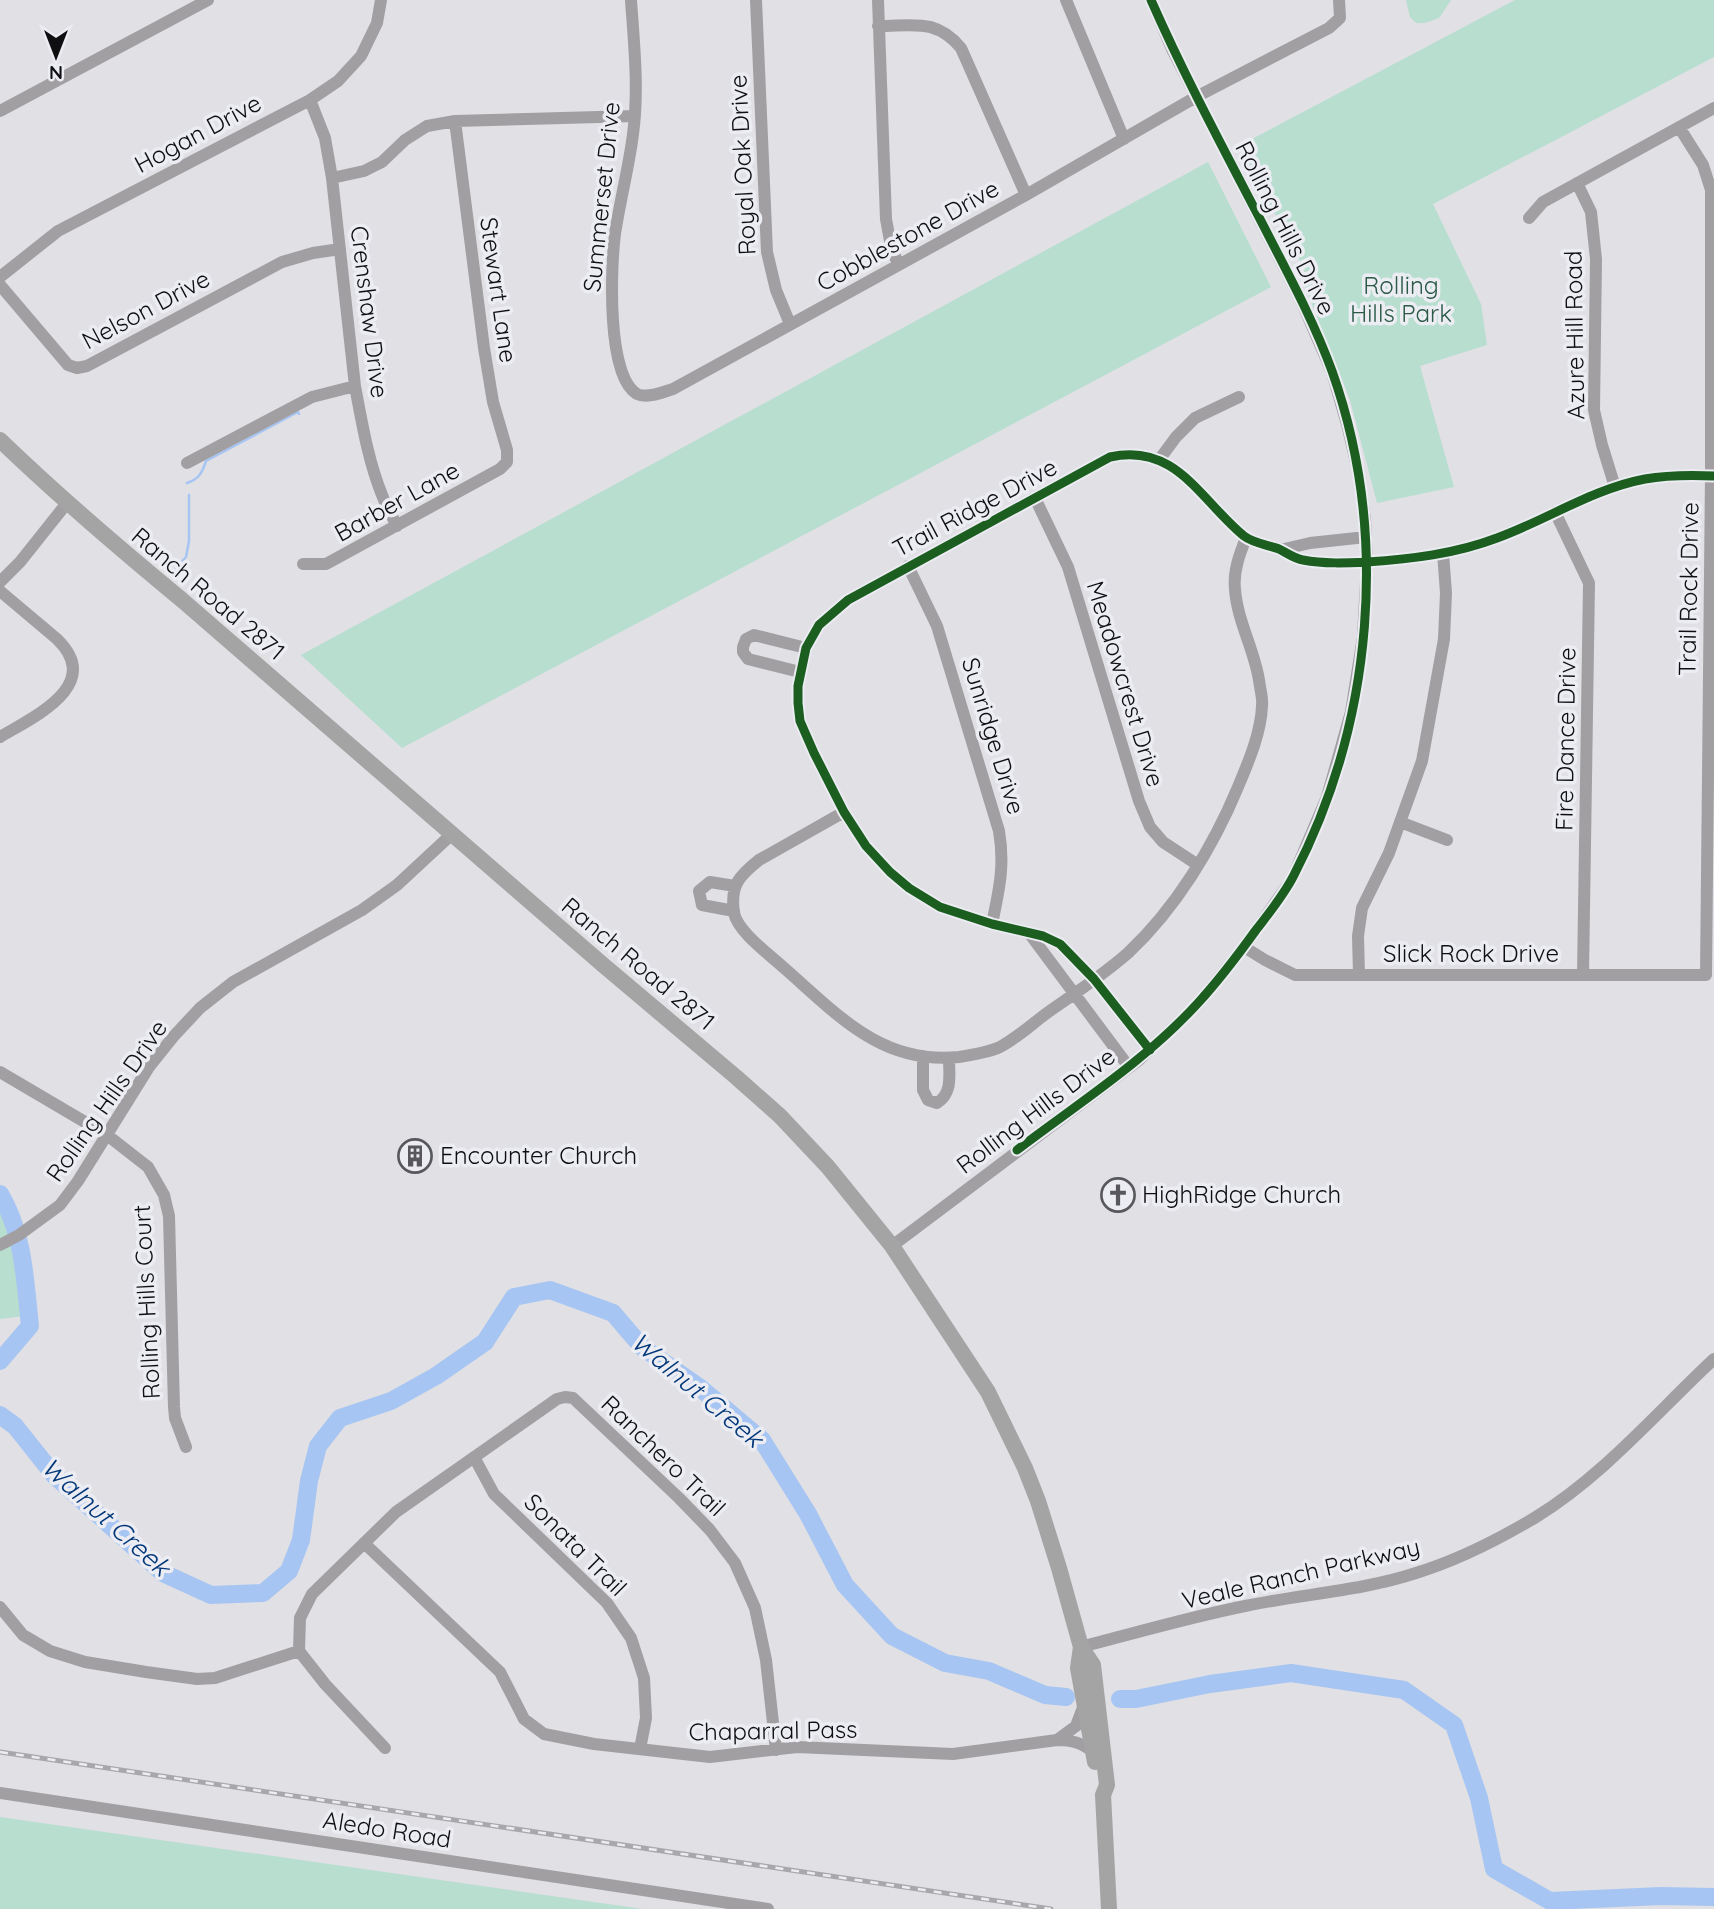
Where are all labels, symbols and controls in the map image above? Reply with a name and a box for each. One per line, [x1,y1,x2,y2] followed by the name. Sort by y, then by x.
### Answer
[21,21,91,91] north arrow
[49,61,63,85] text: N
[722,74,762,256] street label: Royal Oak Drive
[129,87,266,179] street label: Hogan Drive
[576,100,626,293] street label: Summerset Drive
[1229,136,1343,319] street label: Rolling Hills Drive
[811,173,1004,298] street label: Cobblestone Drive
[474,215,524,364] street label: Stewart Lane
[345,224,395,400] street label: Crenshaw Drive
[1558,250,1590,420] street label: Azure Hill Road
[76,263,215,355] street label: Nelson Drive
[1350,270,1452,328] park label: Rolling Hills Park
[887,451,1062,563] street label: Trail Ridge Drive
[329,455,464,548] street label: Barber Lane
[1671,502,1705,676] street label: Trail Rock Drive
[126,520,292,666] street label: Ranch Road 2871
[1080,577,1172,790] street label: Meadowcrest Drive
[1548,647,1582,831] street label: Fire Dance Drive
[956,654,1032,818] street label: Sunridge Drive
[556,890,722,1036] street label: Ranch Road 2871
[1383,938,1559,968] street label: Slick Rock Drive
[39,1014,173,1187] street label: Rolling Hills Drive
[950,1041,1121,1180] street label: Rolling Hills Drive
[396,1137,434,1175] building icon: Encounter Church
[440,1140,637,1170] place label: Encounter Church
[1099,1176,1137,1214] church icon: HighRidge Church
[1142,1179,1341,1209] place label: HighRidge Church
[126,1204,166,1400] street label: Rolling Hills Court
[625,1325,772,1456] water label: Walnut Creek
[595,1389,732,1522] street label: Ranchero Trail
[35,1450,179,1585] water label: Walnut Creek
[518,1487,633,1602] street label: Sonata Trail
[1179,1531,1423,1615] street label: Veale Ranch Parkway
[688,1714,858,1746] street label: Chaparral Pass
[321,1804,453,1854] street label: Aledo Road

